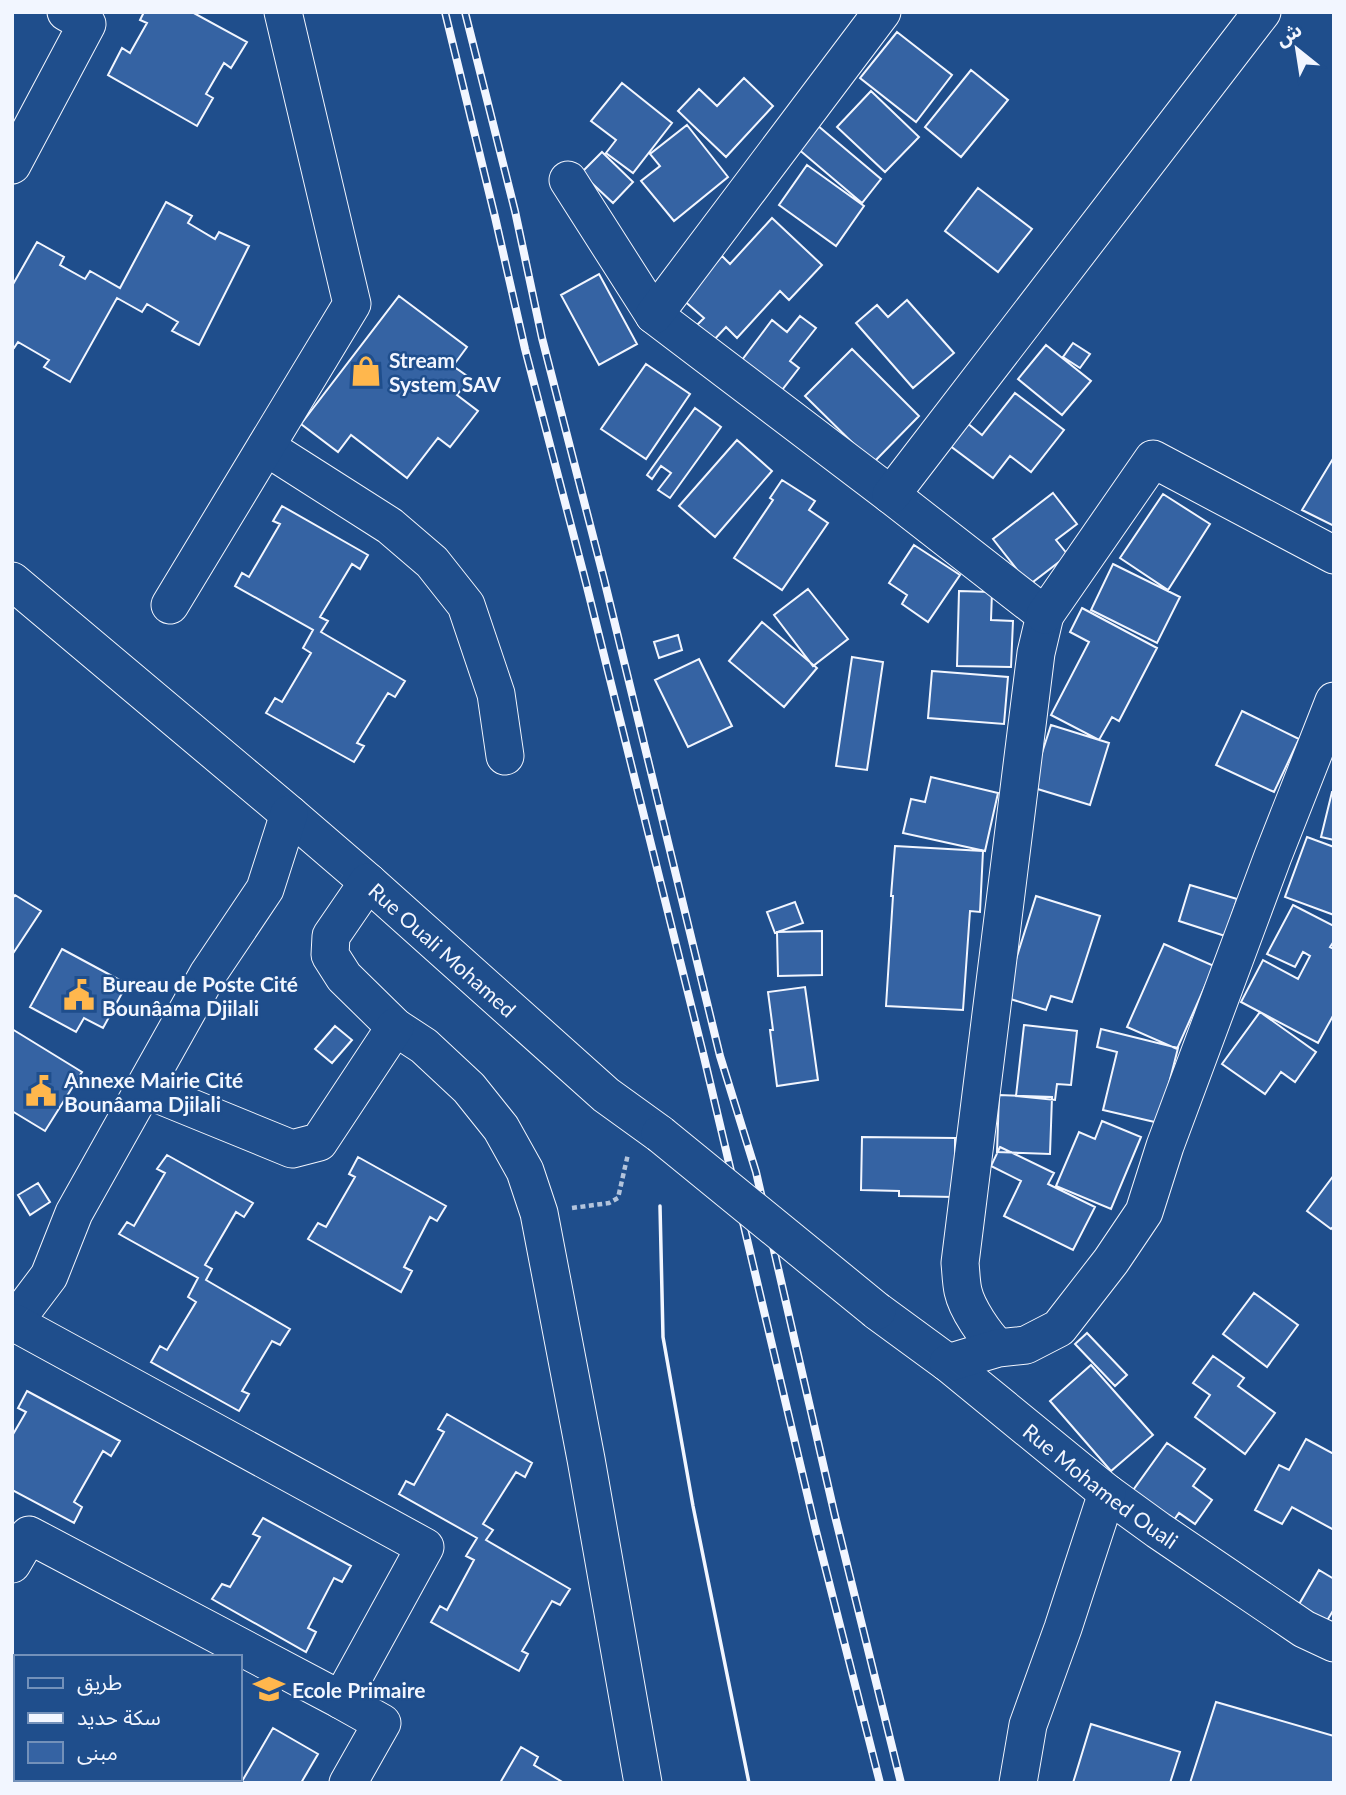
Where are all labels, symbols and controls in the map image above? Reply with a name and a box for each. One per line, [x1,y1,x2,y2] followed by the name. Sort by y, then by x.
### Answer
[1262,14,1332,84] north arrow
[1271,17,1305,50] text: ش
[389,347,501,396] place label: Stream System SAV
[349,354,383,388] shop icon: Stream System SAV
[365,877,522,1021] street label: Rue Ouali Mohamed
[102,971,298,1020] place label: Bureau de Poste Cité Bounâama Djilali
[62,978,96,1012] public building icon: Bureau de Poste Cité Bounâama Djilali
[63,1067,243,1116] place label: Annexe Mairie Cité Bounâama Djilali
[24,1074,58,1108] public building icon: Annexe Mairie Cité Bounâama Djilali
[1019,1418,1183,1553] street label: Rue Mohamed Ouali
[14,1655,242,1781] legend
[77,1669,122,1696] text: طريق
[252,1672,286,1706] school or university icon: Ecole Primaire
[292,1677,426,1702] place label: Ecole Primaire
[77,1704,161,1729] text: سكة حديد
[77,1739,118,1765] text: مبنى

